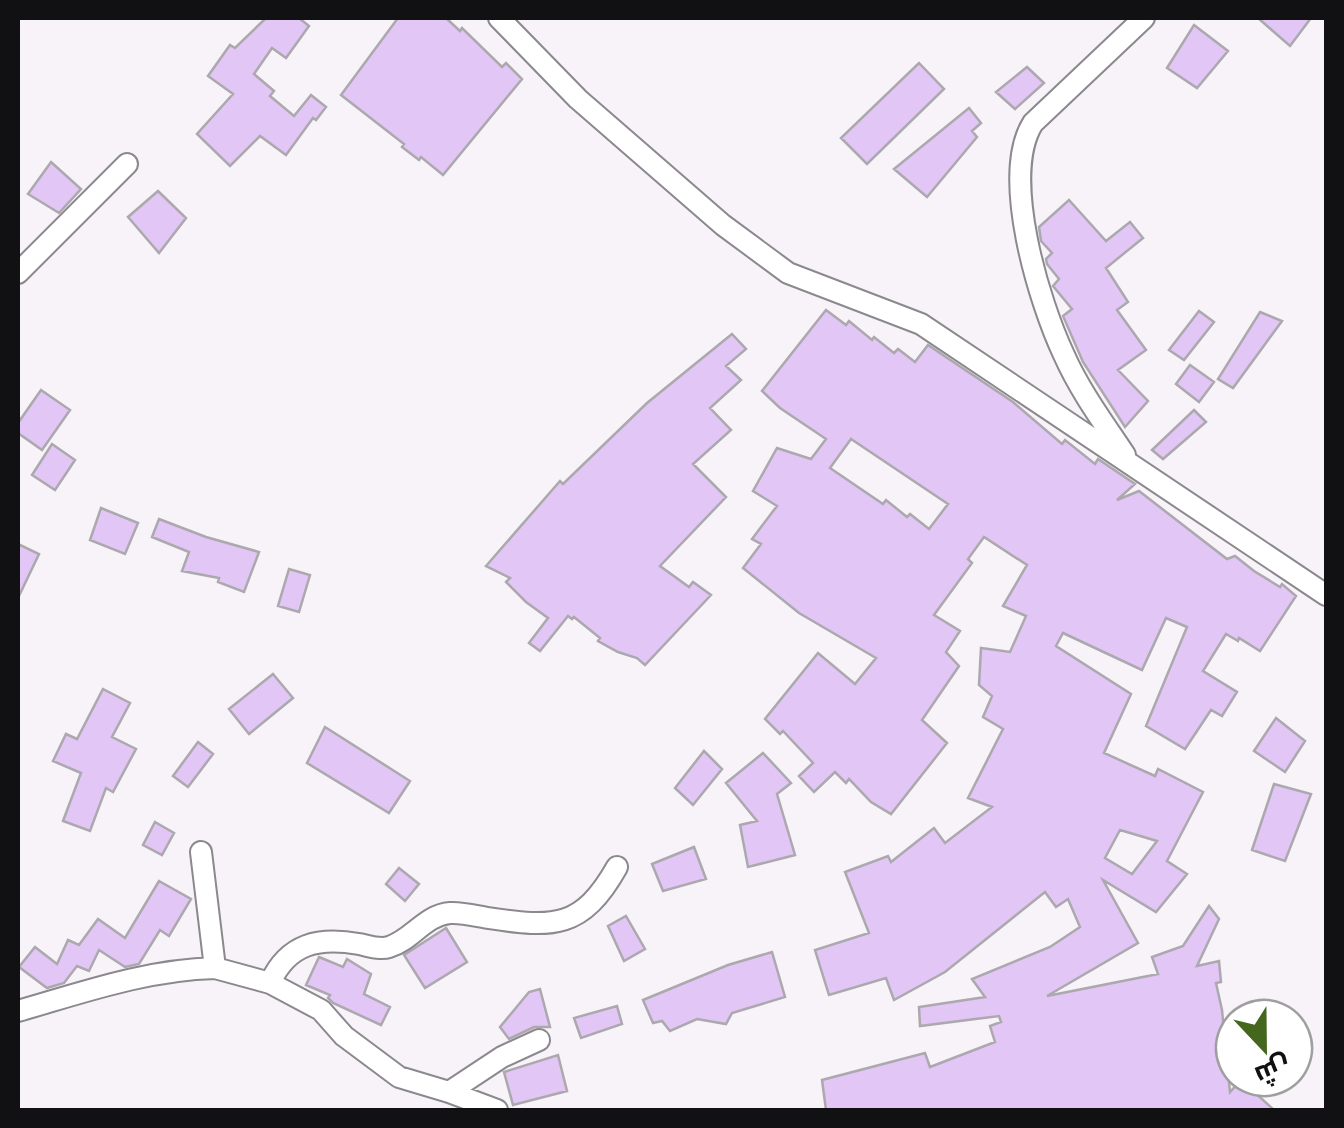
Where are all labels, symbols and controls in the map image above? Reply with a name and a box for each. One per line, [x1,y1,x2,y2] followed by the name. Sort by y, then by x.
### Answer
[1214,998,1314,1098] north arrow
[1250,1047,1297,1096] text: ش

